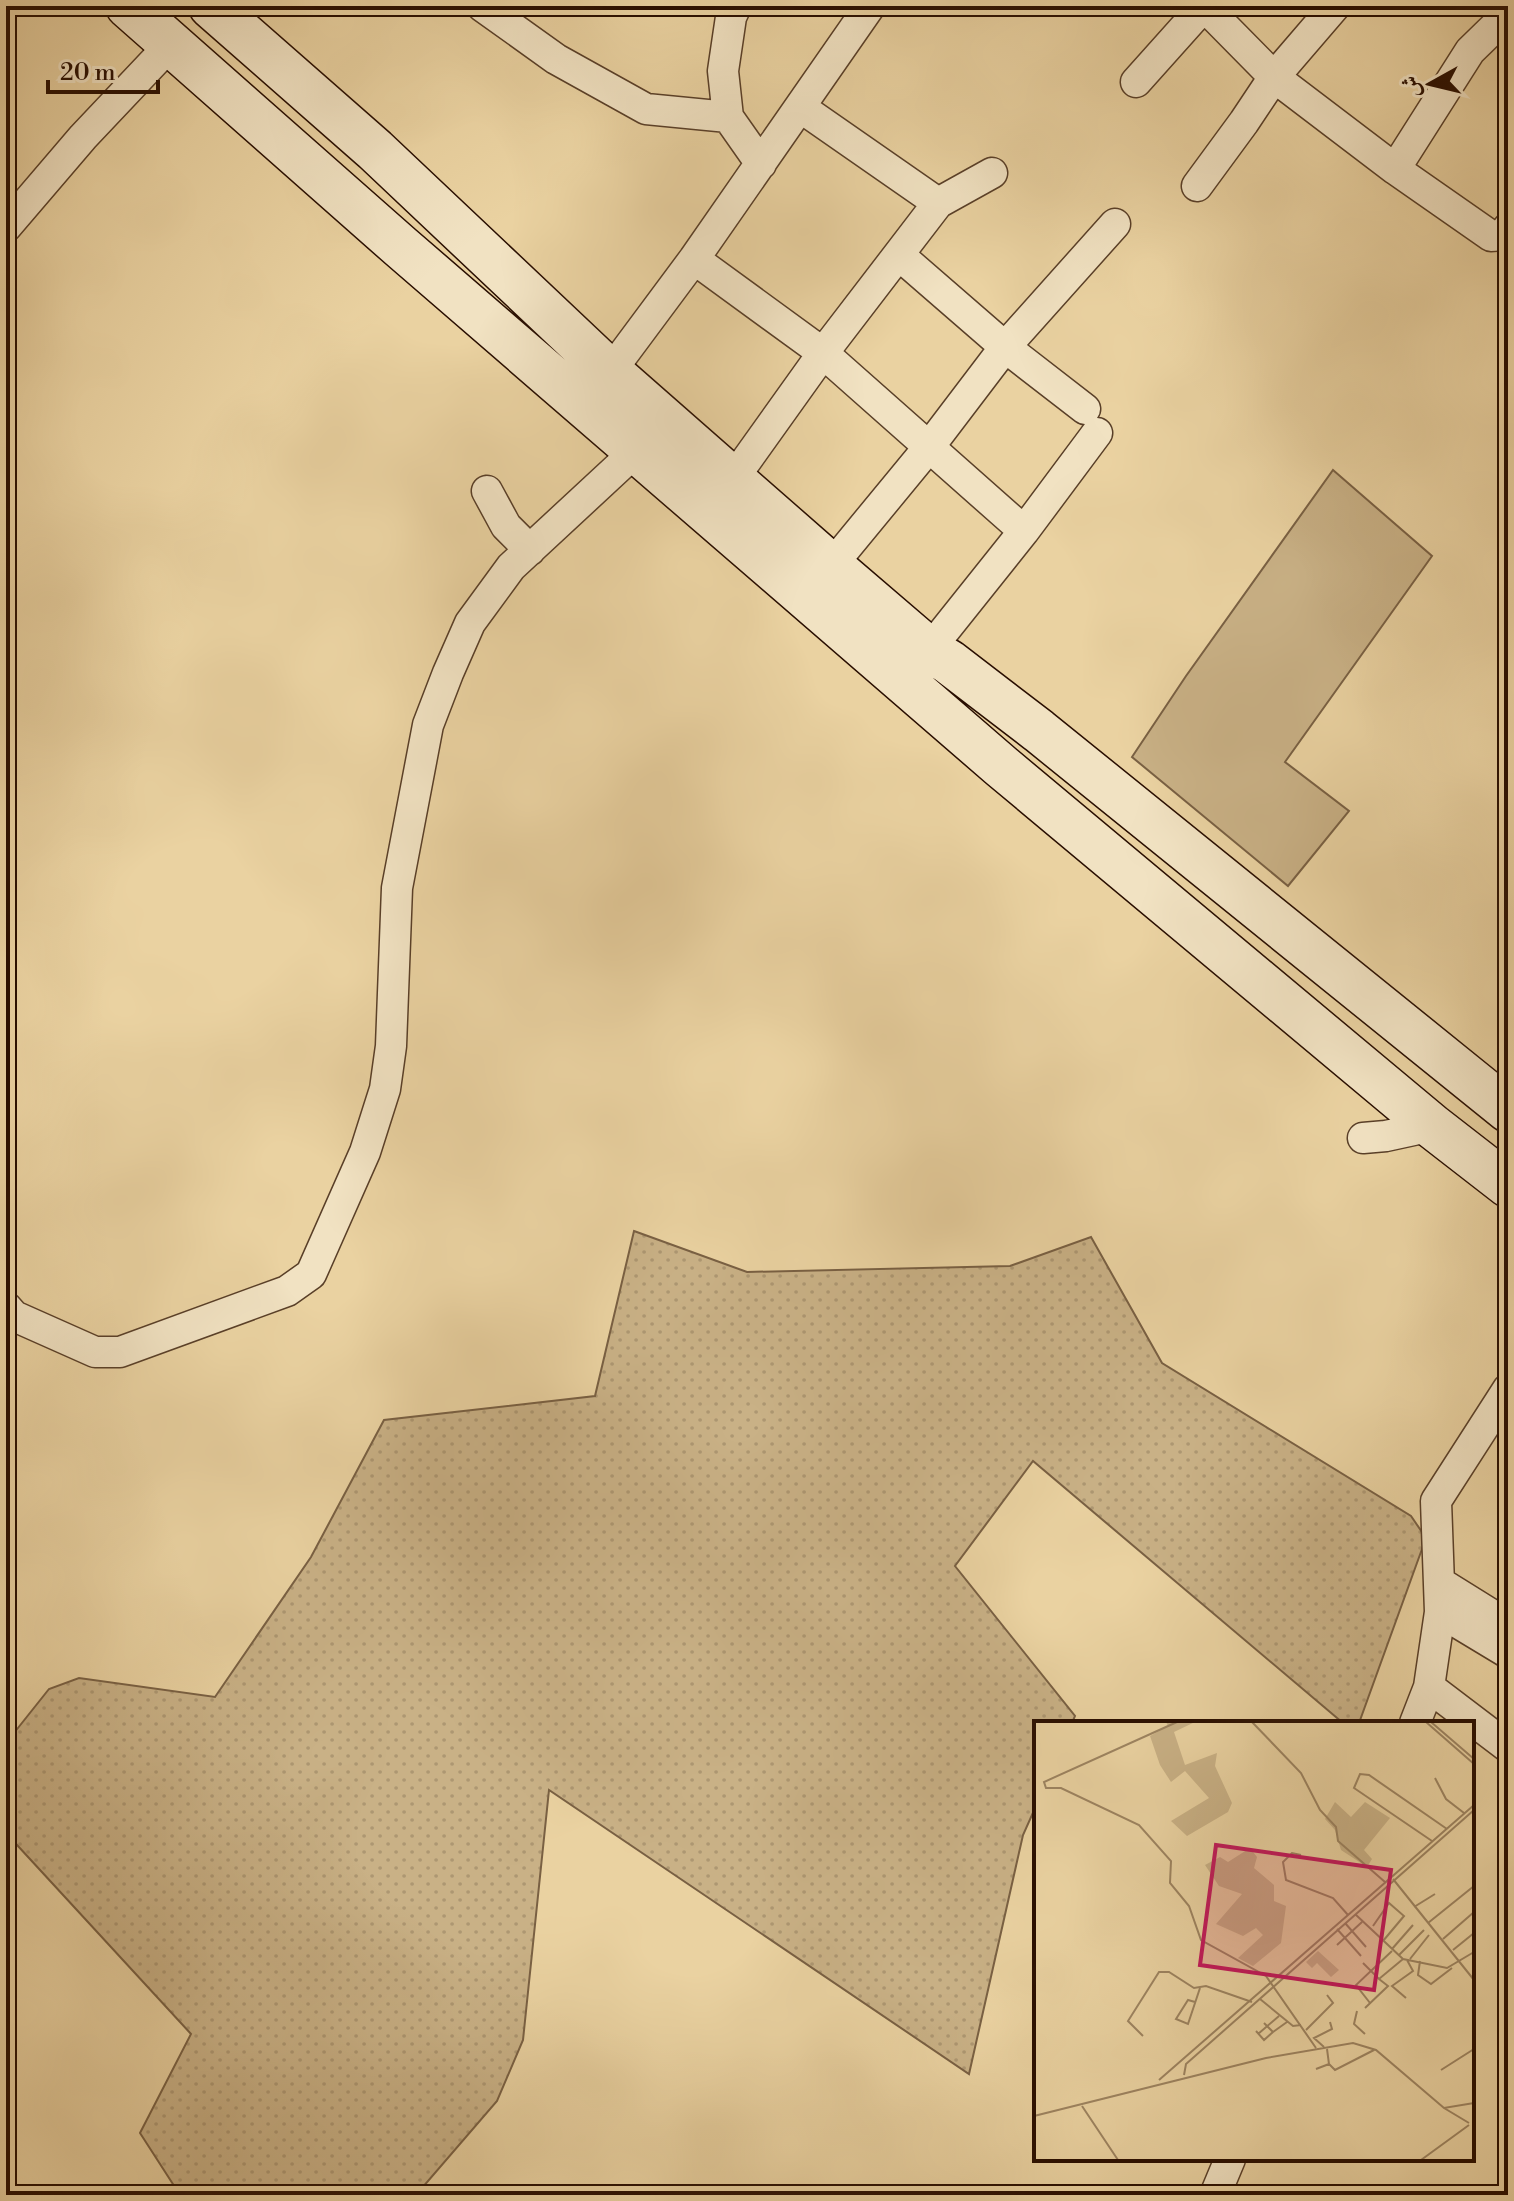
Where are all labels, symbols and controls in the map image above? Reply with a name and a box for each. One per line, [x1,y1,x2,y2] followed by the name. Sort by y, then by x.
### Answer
[48,44,158,94] scale bar
[1390,44,1470,124] north arrow
[60,58,116,88] text: 20 m
[1397,74,1427,99] text: ش
[1034,1721,1474,2161] inset map

